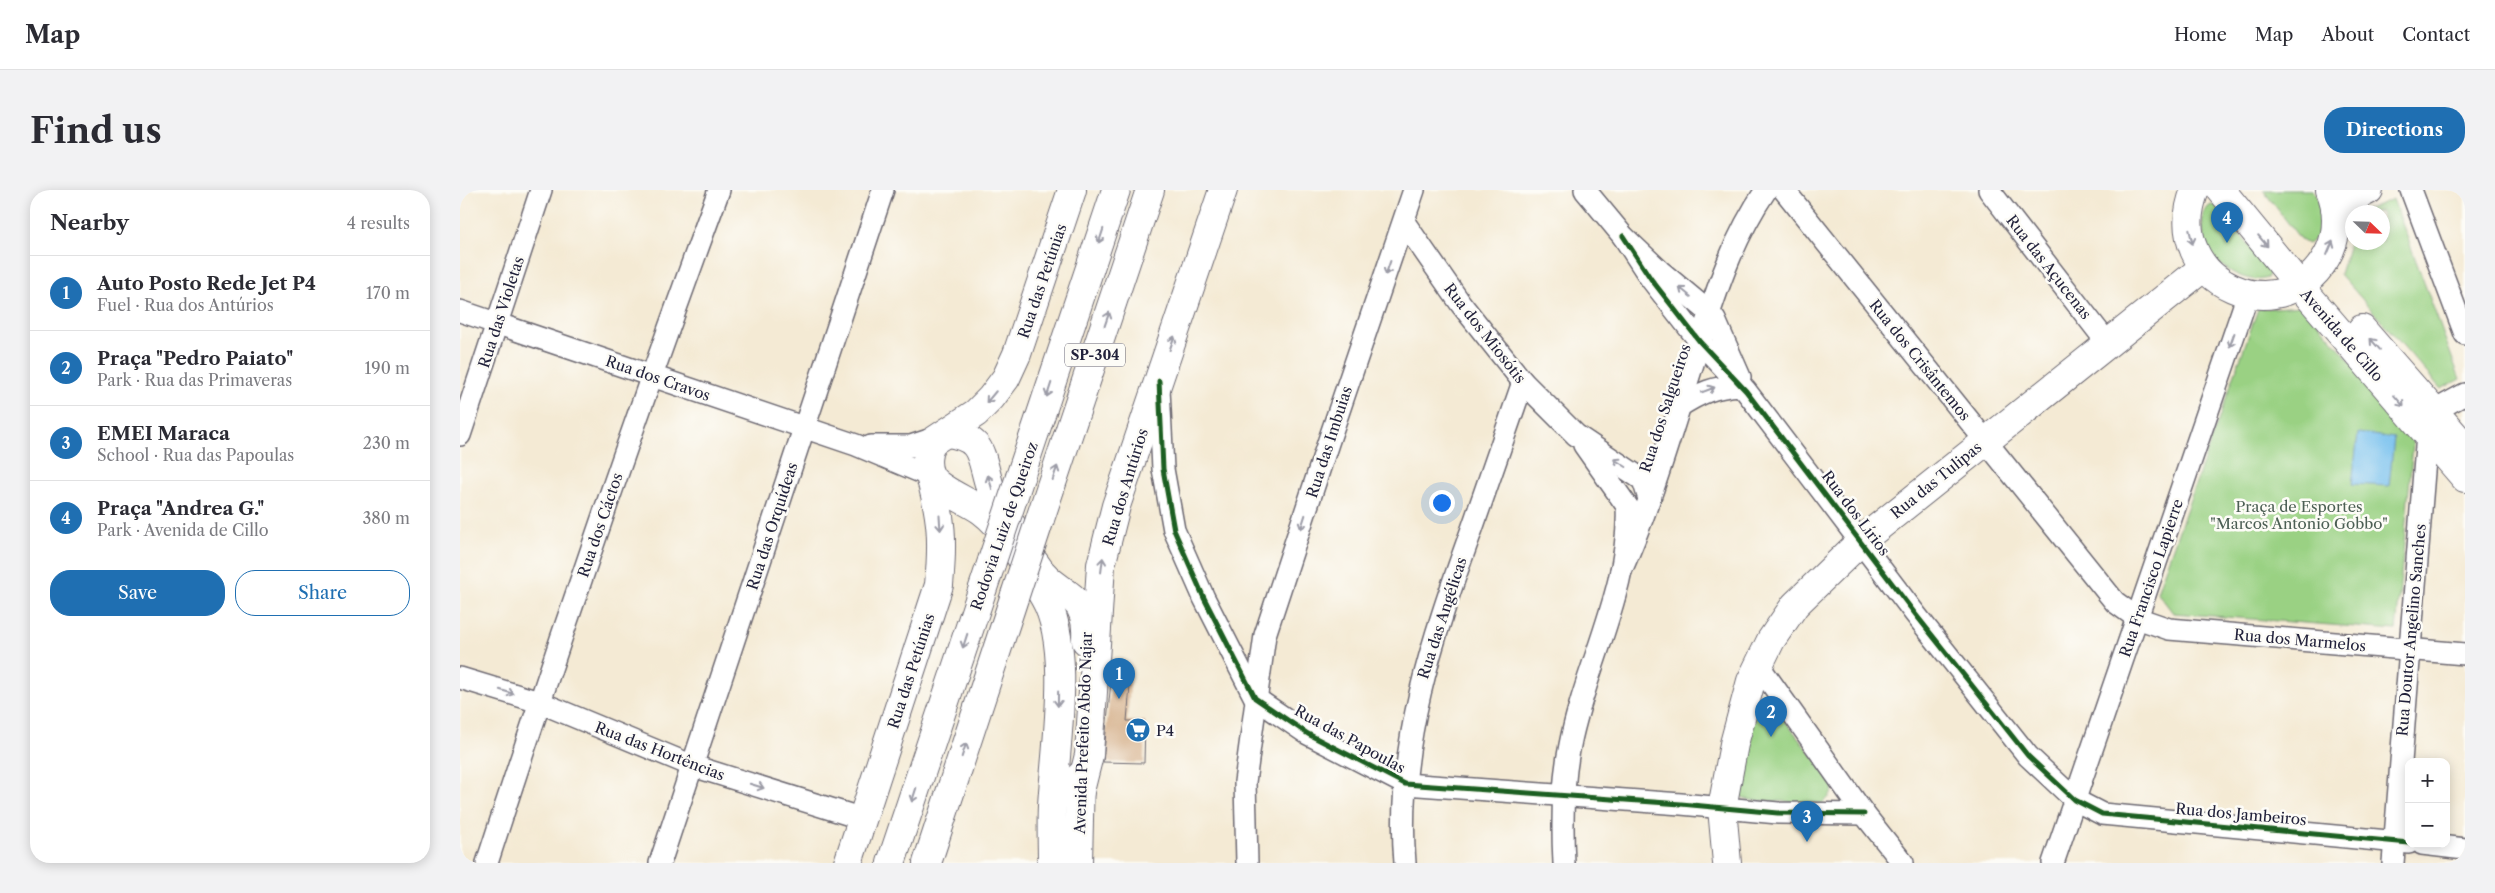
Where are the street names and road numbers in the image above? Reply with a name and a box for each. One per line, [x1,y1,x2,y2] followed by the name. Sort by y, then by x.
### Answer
[2002,211,2096,323] street label: Rua das Açucenas
[1013,221,1071,341] street label: Rua das Petúnias
[474,254,528,370] street label: Rua das Violetas
[1440,279,1530,387] street label: Rua dos Miosótis
[2296,284,2388,385] street label: Avenida de Cillo
[1865,296,1975,424] street label: Rua dos Crisântemos
[1635,341,1695,475] street label: Rua dos Salgueiros
[1065,344,1125,366] road number: SP-304
[603,351,713,405] street label: Rua dos Cravos
[1302,384,1356,500] street label: Rua das Imbuias
[1098,426,1152,548] street label: Rua dos Antúrios
[1887,437,1985,523] street label: Rua das Tulipas
[966,439,1042,613] street label: Rodovia Luiz de Queiroz
[742,460,802,592] street label: Rua das Orquídeas
[1818,467,1894,559] street label: Rua dos Lírios
[573,470,627,580] street label: Rua dos Cáctos
[2115,496,2187,660] street label: Rua Francisco Lapierre
[2392,523,2430,737] street label: Rua Doutor Angelino Sanches
[1413,555,1471,681] street label: Rua das Angélicas
[883,611,939,731] street label: Rua das Petúnias
[2233,625,2367,655] street label: Rua dos Marmelos
[1070,631,1096,836] street label: Avenida Prefeito Abdo Najar
[1291,701,1409,777] street label: Rua das Papoulas
[592,717,728,785] street label: Rua das Hortências
[2175,799,2307,829] street label: Rua dos Jambeiros

